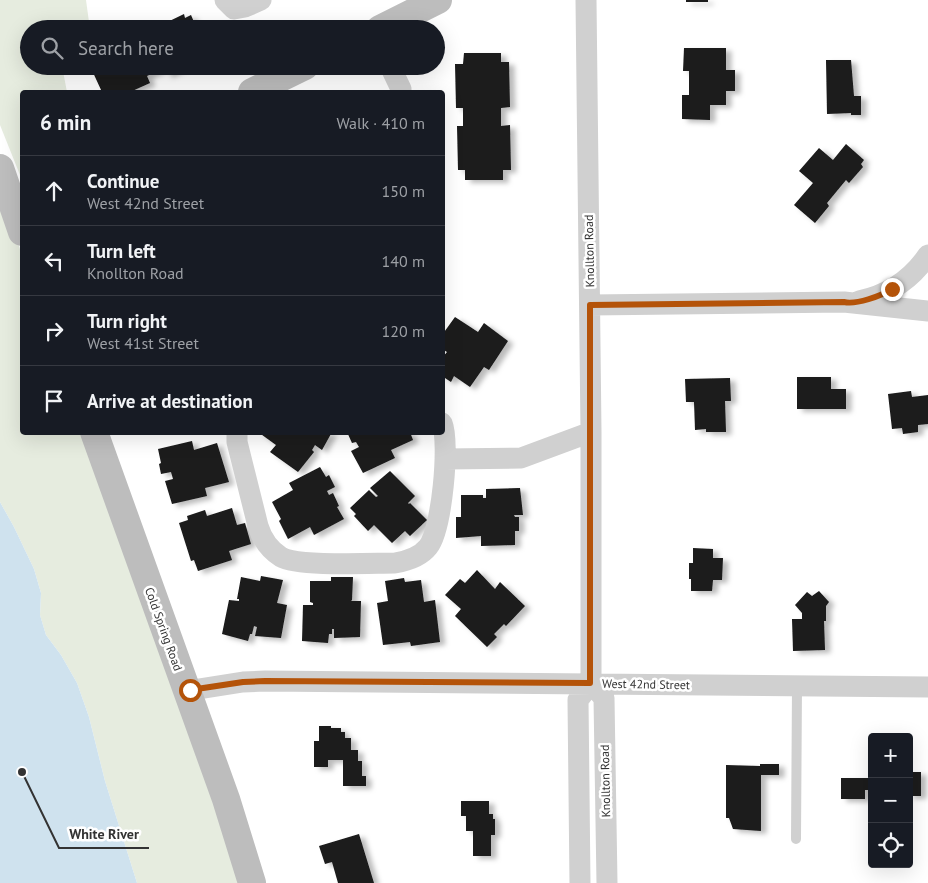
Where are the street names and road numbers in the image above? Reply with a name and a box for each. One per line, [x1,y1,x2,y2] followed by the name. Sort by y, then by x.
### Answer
[581,215,597,287] street label: Knollton Road
[142,585,186,673] street label: Cold Spring Road
[602,676,690,692] street label: West 42nd Street
[597,745,613,817] street label: Knollton Road

